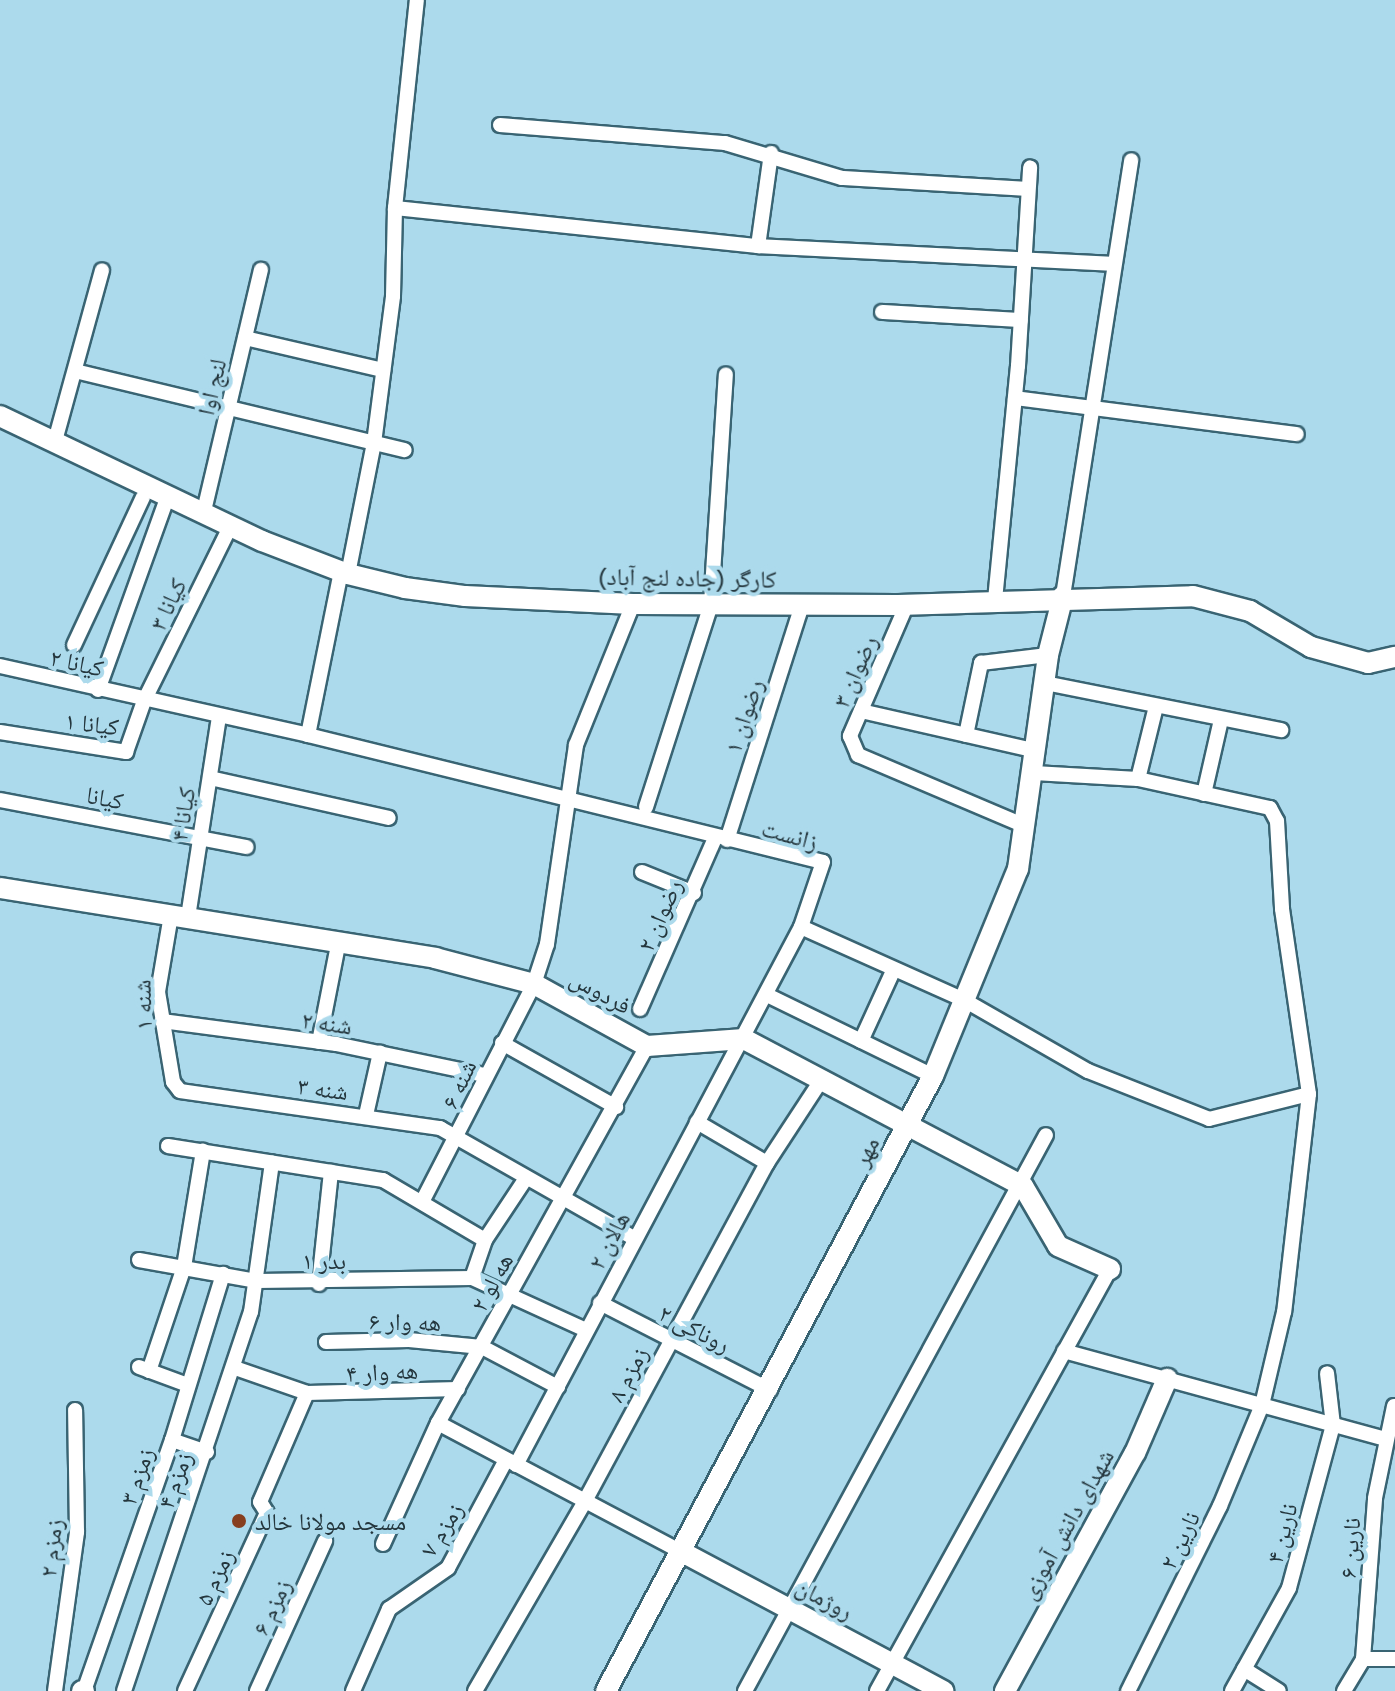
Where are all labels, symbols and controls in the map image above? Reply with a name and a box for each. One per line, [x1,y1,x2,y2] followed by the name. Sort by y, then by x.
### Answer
[191,356,231,418] street label: لنج اوا
[597,561,777,593] street label: کارگر (جاده لنج آباد)
[142,573,192,635] street label: کیانا ۳
[825,630,883,712] street label: رضوان ۳
[47,642,107,682] street label: کیانا ۲
[718,675,768,757] street label: رضوان ۱
[63,705,121,741] street label: کیانا ۱
[84,779,126,815] street label: کیانا
[164,785,200,843] street label: کیانا ۴
[759,813,821,855] street label: زانست
[630,874,688,956] street label: رضوان ۲
[565,963,637,1019] street label: فردوس
[127,979,157,1031] street label: شنه ۱
[300,1004,354,1040] street label: شنه ۲
[434,1055,482,1113] street label: شنه ۶
[296,1071,350,1105] street label: شنه ۳
[845,1131,885,1171] street label: مهر
[581,1206,635,1274] street label: هالان ۲
[302,1246,346,1274] street label: بدر ۱
[464,1248,518,1316] street label: هه لو ۲
[654,1298,736,1358] street label: روناکی ۲
[369,1306,441,1336] street label: هه وار ۶
[601,1341,653,1407] street label: زمزم ۸
[345,1355,419,1387] street label: هه وار ۴
[113,1444,159,1508] street label: زمزم ۳
[1013,1444,1119,1604] street label: شهدای دانش آموزی
[150,1448,198,1512] street label: زمزم ۴
[413,1497,469,1561] street label: زمزم ۷
[1259,1500,1303,1566] street label: نارین ۴
[1153,1506,1205,1574] street label: نارین ۲
[255,1507,406,1535] place label: مسجد مولانا خالد
[230,1512,248,1530] marker: مسجد مولانا خالد
[32,1517,68,1579] street label: زمزم ۲
[1333,1517,1365,1579] street label: نارین ۶
[189,1544,239,1610] street label: زمزم ۵
[791,1571,859,1625] street label: روژمان
[246,1574,296,1640] street label: زمزم ۶

